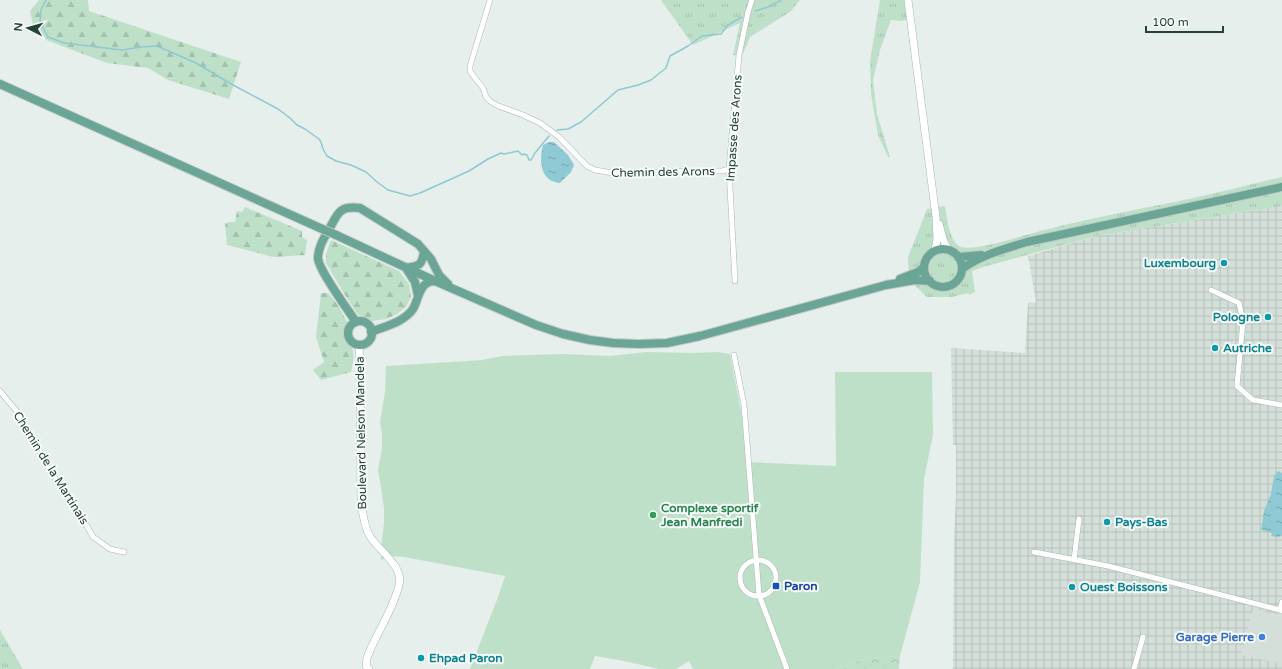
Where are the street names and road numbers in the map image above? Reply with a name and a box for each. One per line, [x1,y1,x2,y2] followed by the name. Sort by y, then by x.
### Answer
[723,74,745,182] street label: Impasse des Arons
[611,164,715,180] street label: Chemin des Arons
[353,356,369,510] street label: Boulevard Nelson Mandela
[10,409,92,527] street label: Chemin de la Martinais

